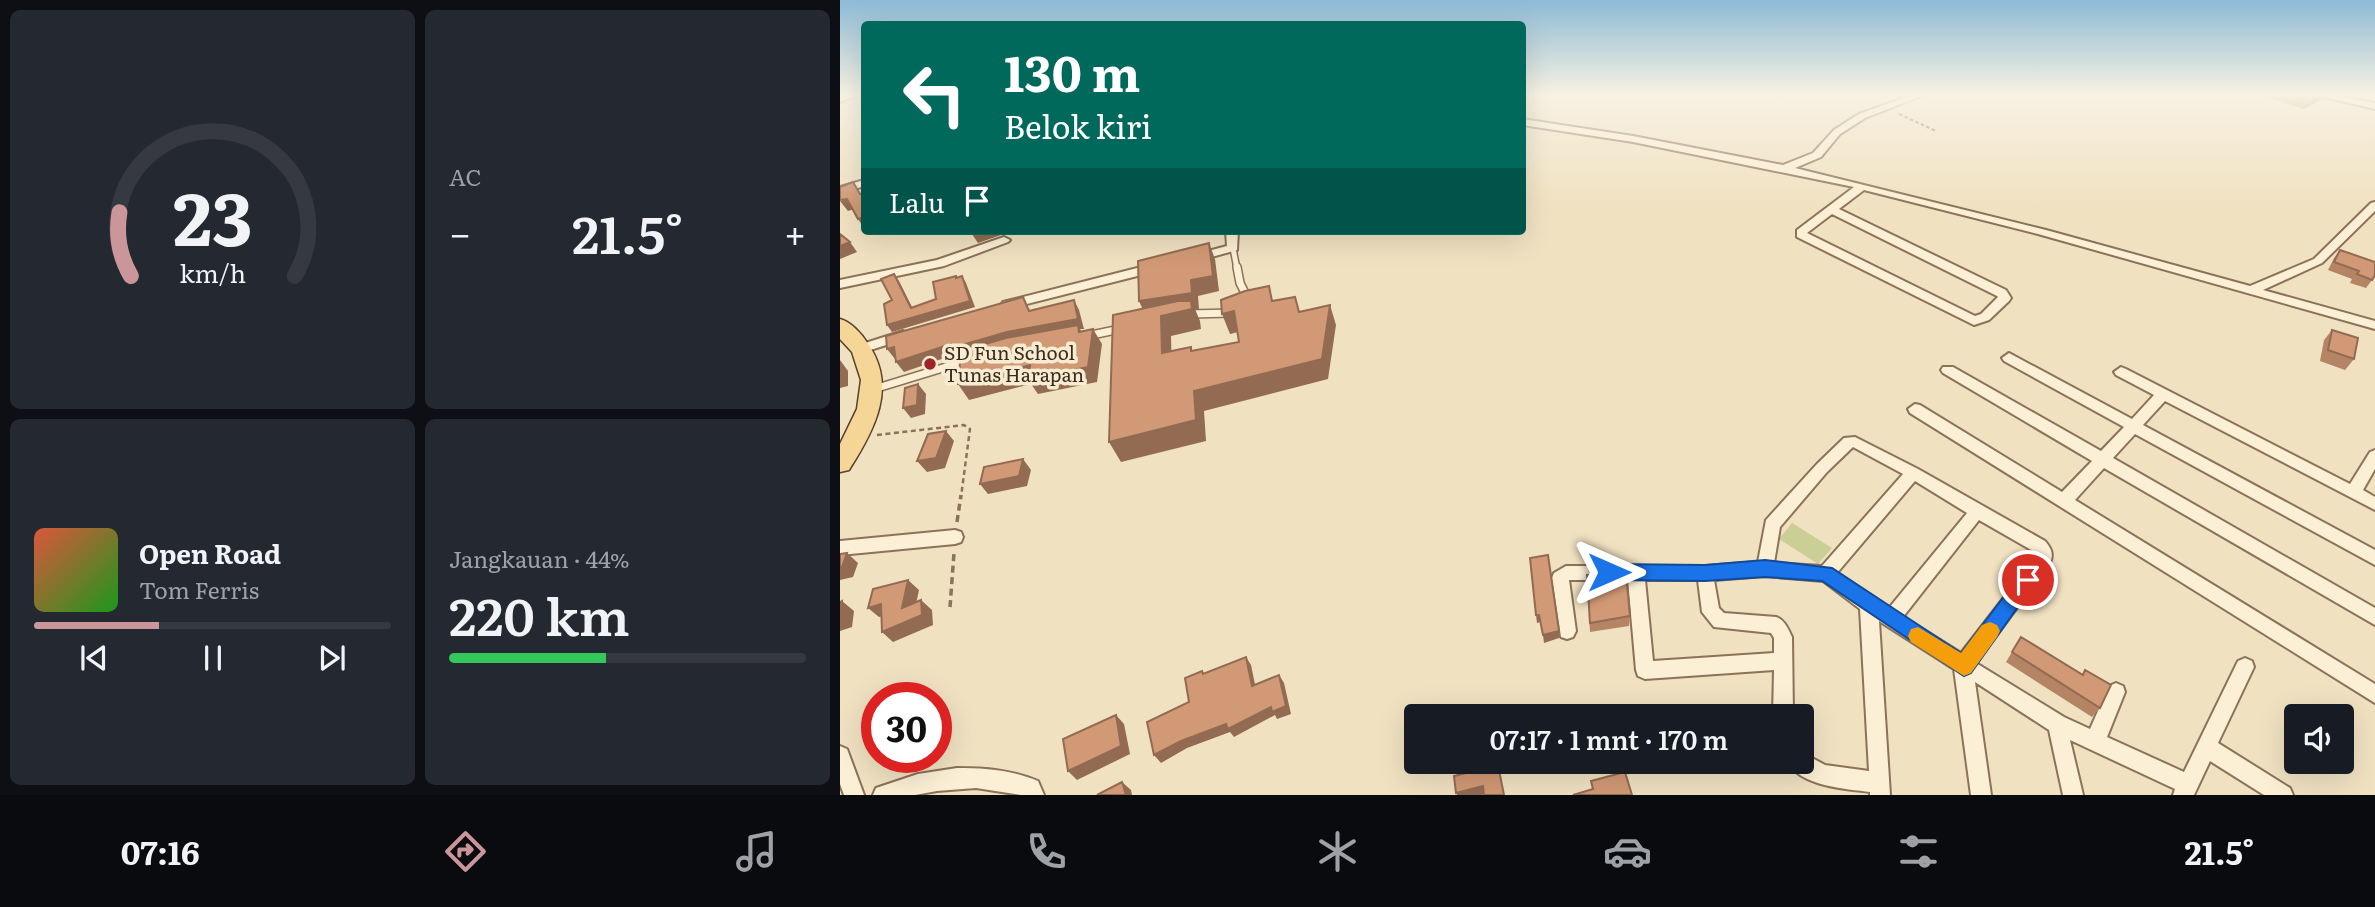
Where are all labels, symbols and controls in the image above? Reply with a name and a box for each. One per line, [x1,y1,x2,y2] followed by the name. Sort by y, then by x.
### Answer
[1004,34,1140,107] text: 130 m
[889,49,980,140] icon: left
[1004,101,1152,149] text: Belok kiri
[449,159,482,193] text: AC
[173,160,252,268] text: 23
[889,182,944,221] text: Lalu
[958,182,996,220] icon: arrive
[572,193,683,270] text: 21.5°
[449,203,471,260] text: −
[784,203,806,260] text: +
[179,253,246,290] text: km/h
[944,338,1084,388] place label: SD Fun School Tunas Harapan
[922,356,938,372] marker: SD Fun School Tunas Harapan
[139,533,281,572] text: Open Road
[1572,535,1646,609] position arrow
[449,541,630,575] text: Jangkauan · 44%
[1998,550,2058,610] pin
[2009,561,2047,599] icon: arrive
[139,572,259,606] text: Tom Ferris
[449,575,630,652] text: 220 km
[75,639,113,677] icon: previous
[194,639,232,677] icon: pause
[313,639,351,677] icon: next
[861,682,952,773] speed limit sign: 30
[2284,704,2354,774] map controls
[2284,704,2354,774] button: sound
[1490,719,1728,758] text: 07:17 · 1 mnt · 170 m
[121,827,200,875] text: 07:16
[441,827,490,876] icon: directions
[732,827,781,876] icon: music
[1022,827,1071,876] icon: phone
[1313,827,1362,876] icon: climate
[1603,827,1652,876] icon: car
[1894,827,1943,876] icon: filters
[2185,827,2254,875] text: 21.5°

